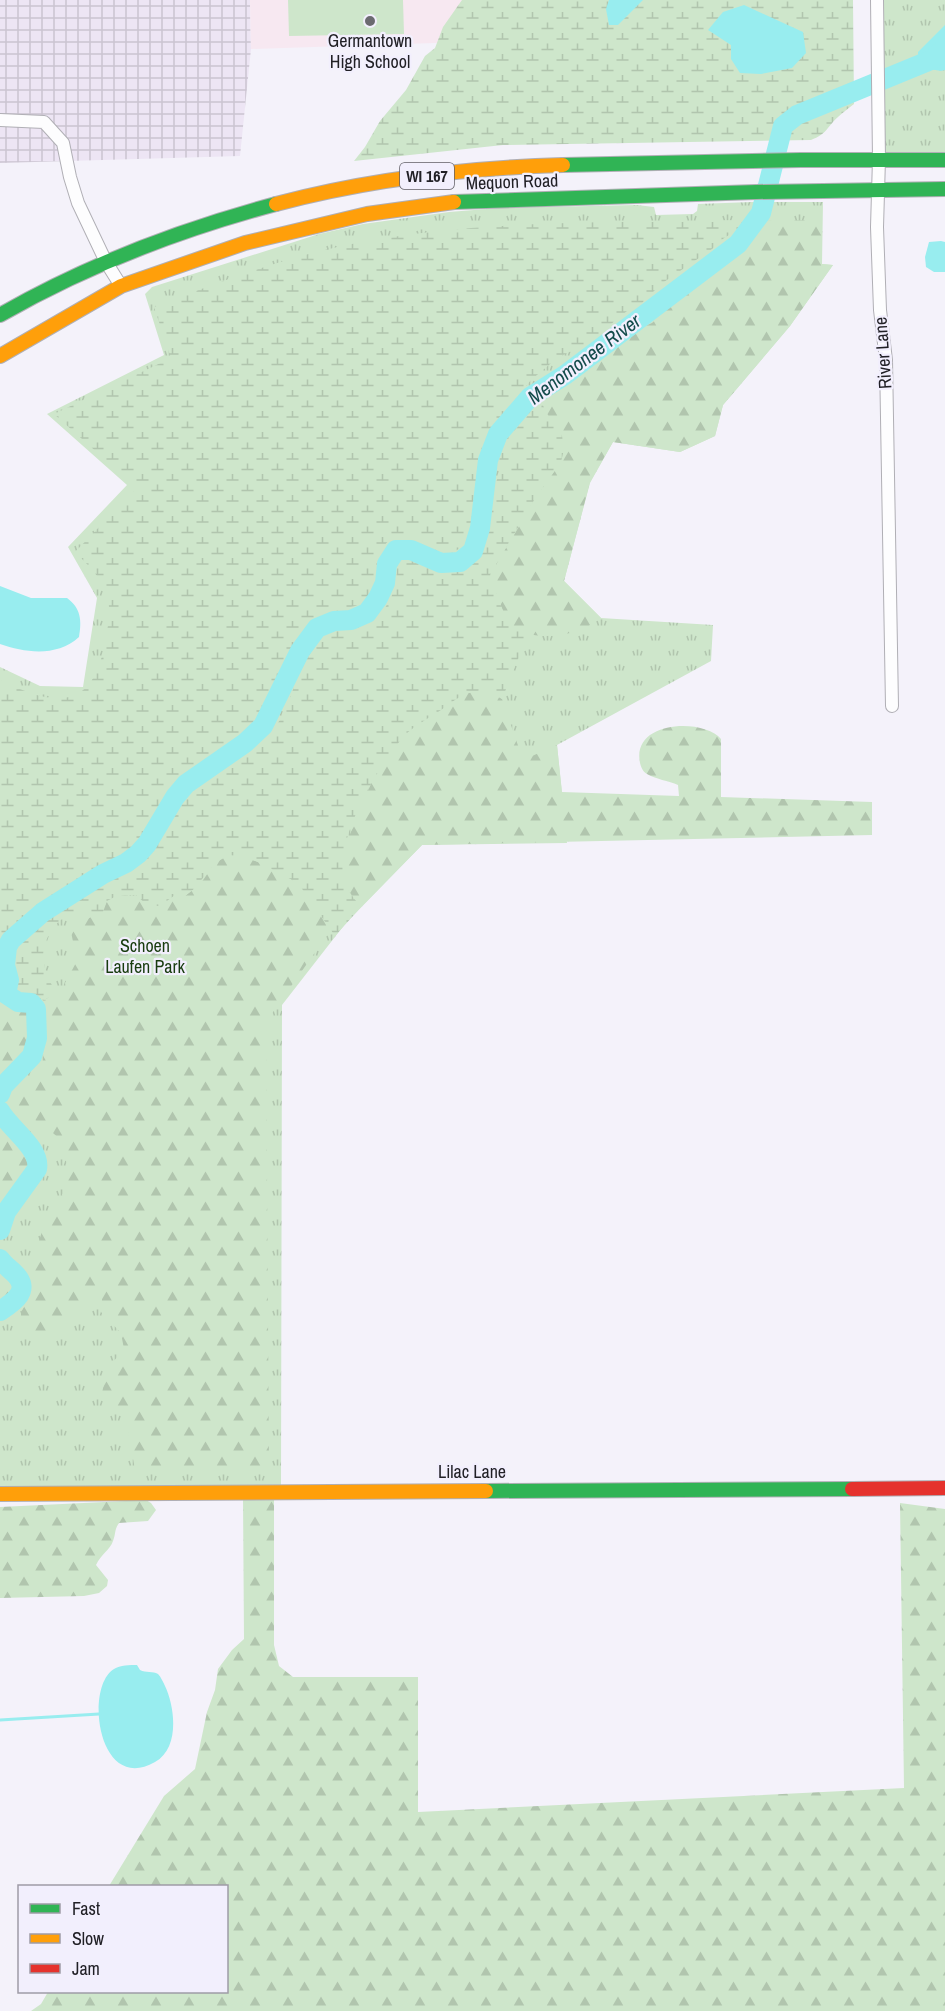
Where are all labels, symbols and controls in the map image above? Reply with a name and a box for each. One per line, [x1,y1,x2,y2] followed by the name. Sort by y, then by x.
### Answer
[363,14,377,28] marker: Germantown High School
[328,28,412,74] place label: Germantown High School
[400,163,454,189] road number: WI 167
[465,167,559,196] street label: Mequon Road
[522,307,646,410] water label: Menomonee River
[868,316,897,390] street label: River Lane
[105,933,185,979] park label: Schoen Laufen Park
[438,1459,506,1484] street label: Lilac Lane
[18,1885,228,1993] legend
[72,1896,100,1921] text: Fast
[72,1926,104,1951] text: Slow
[72,1956,100,1981] text: Jam

